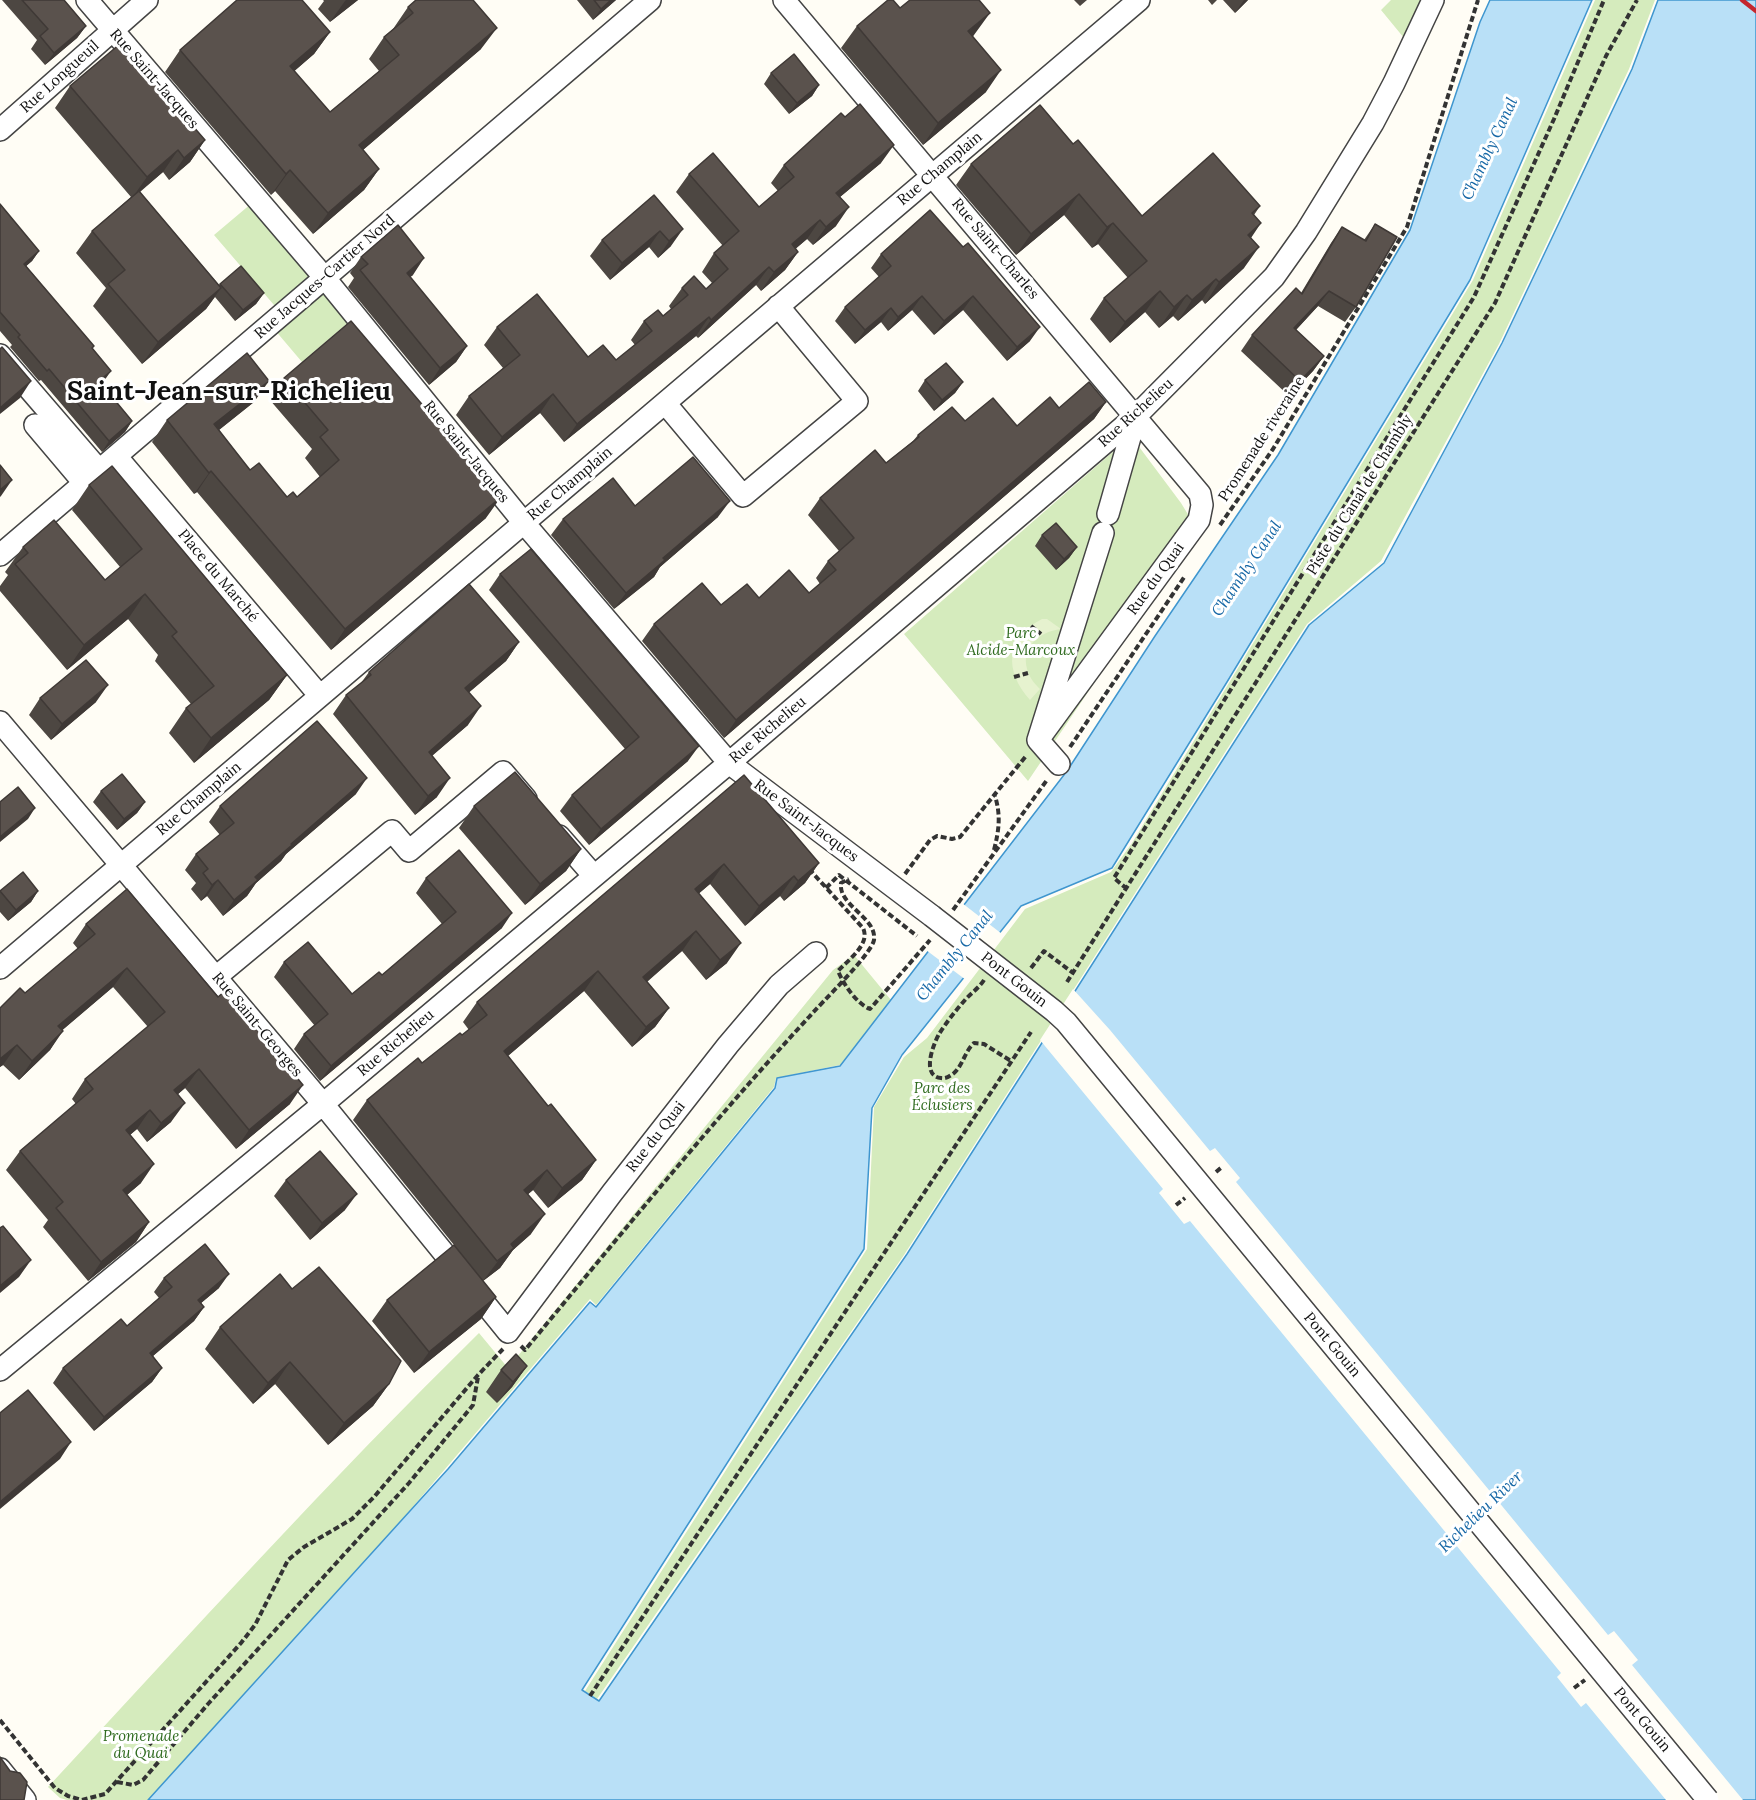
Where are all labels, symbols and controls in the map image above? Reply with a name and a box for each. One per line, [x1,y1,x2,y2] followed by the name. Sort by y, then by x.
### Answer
[106,25,202,133] street label: Rue Saint-Jacques
[17,37,103,117] street label: Rue Longueuil
[1458,95,1522,203] water label: Chambly Canal
[894,128,986,210] street label: Rue Champlain
[948,195,1042,303] street label: Rue Saint-Charles
[251,211,399,343] street label: Rue Jacques-Cartier Nord
[1215,373,1309,505] street label: Promenade riveraine
[1095,375,1177,451] street label: Rue Richelieu
[67,376,391,408] district label: Saint-Jean-sur-Richelieu
[419,397,513,507] street label: Rue Saint-Jacques
[1303,412,1417,578] street label: Piste du Canal de Chambly
[524,443,616,525] street label: Rue Champlain
[1208,518,1286,620] water label: Chambly Canal
[174,526,262,626] street label: Place du Marché
[1124,539,1188,619] street label: Rue du Quai
[967,625,1075,660] park label: Parc Alcide-Marcoux
[726,693,810,767] street label: Rue Richelieu
[153,758,245,840] street label: Rue Champlain
[750,776,862,866] street label: Rue Saint-Jacques
[913,907,997,1005] water label: Chambly Canal
[977,949,1051,1011] street label: Pont Gouin
[208,969,306,1081] street label: Rue Saint-Georges
[354,1006,438,1080] street label: Rue Richelieu
[911,1080,973,1115] park label: Parc des Éclusiers
[623,1098,689,1176] street label: Rue du Quai
[1300,1309,1364,1381] street label: Pont Gouin
[1435,1467,1527,1557] water label: Richelieu River
[1610,1684,1674,1756] street label: Pont Gouin
[103,1728,179,1763] park label: Promenade du Quai

